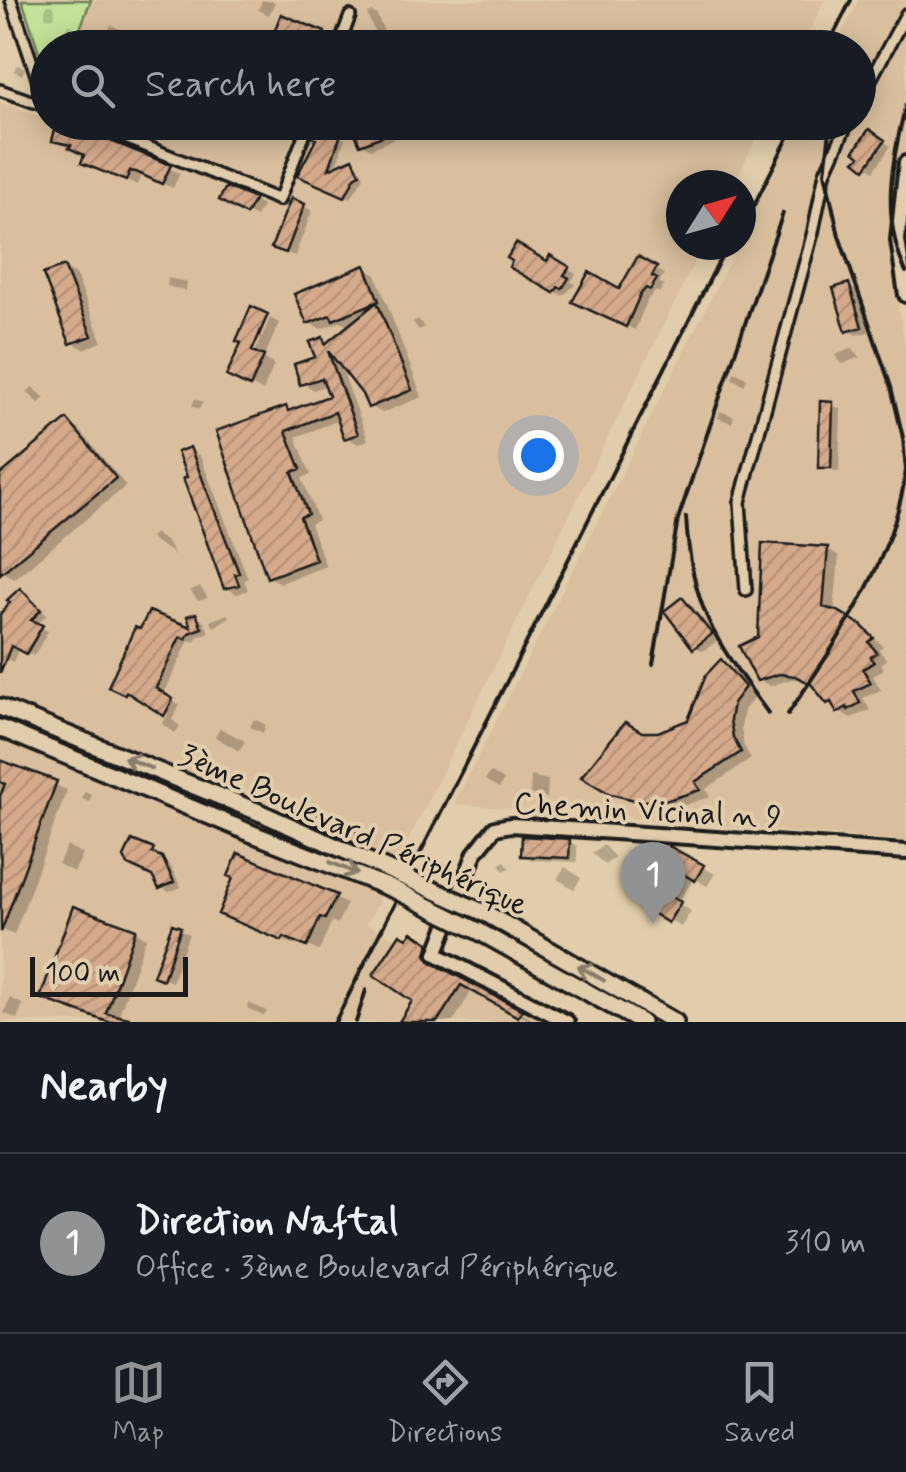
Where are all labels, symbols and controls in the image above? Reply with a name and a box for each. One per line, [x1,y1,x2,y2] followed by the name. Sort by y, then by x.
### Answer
[30,30,876,140] search box
[65,58,120,113] icon: search
[145,61,336,110] text: Search here
[666,170,756,260] north arrow
[513,430,564,481] your location
[172,735,535,927] street label: 3ème Boulevard Périphérique
[124,753,154,771] one-way arrow
[513,783,783,839] street label: Chemin Vicinal n 9
[620,842,686,924] pin: 1
[328,860,359,878] one-way arrow
[30,952,188,996] scale bar
[45,956,120,993] text: 100 m
[577,962,607,982] one-way arrow
[40,1060,168,1115] text: Nearby
[135,1198,398,1247] text: Direction Naftal
[65,1222,80,1264] text: 1
[784,1222,866,1264] text: 310 m
[135,1247,618,1289] text: Office · 3ème Boulevard Périphérique
[111,1355,166,1452] tab: Map
[388,1355,503,1452] tab: Directions
[724,1355,795,1452] tab: Saved

